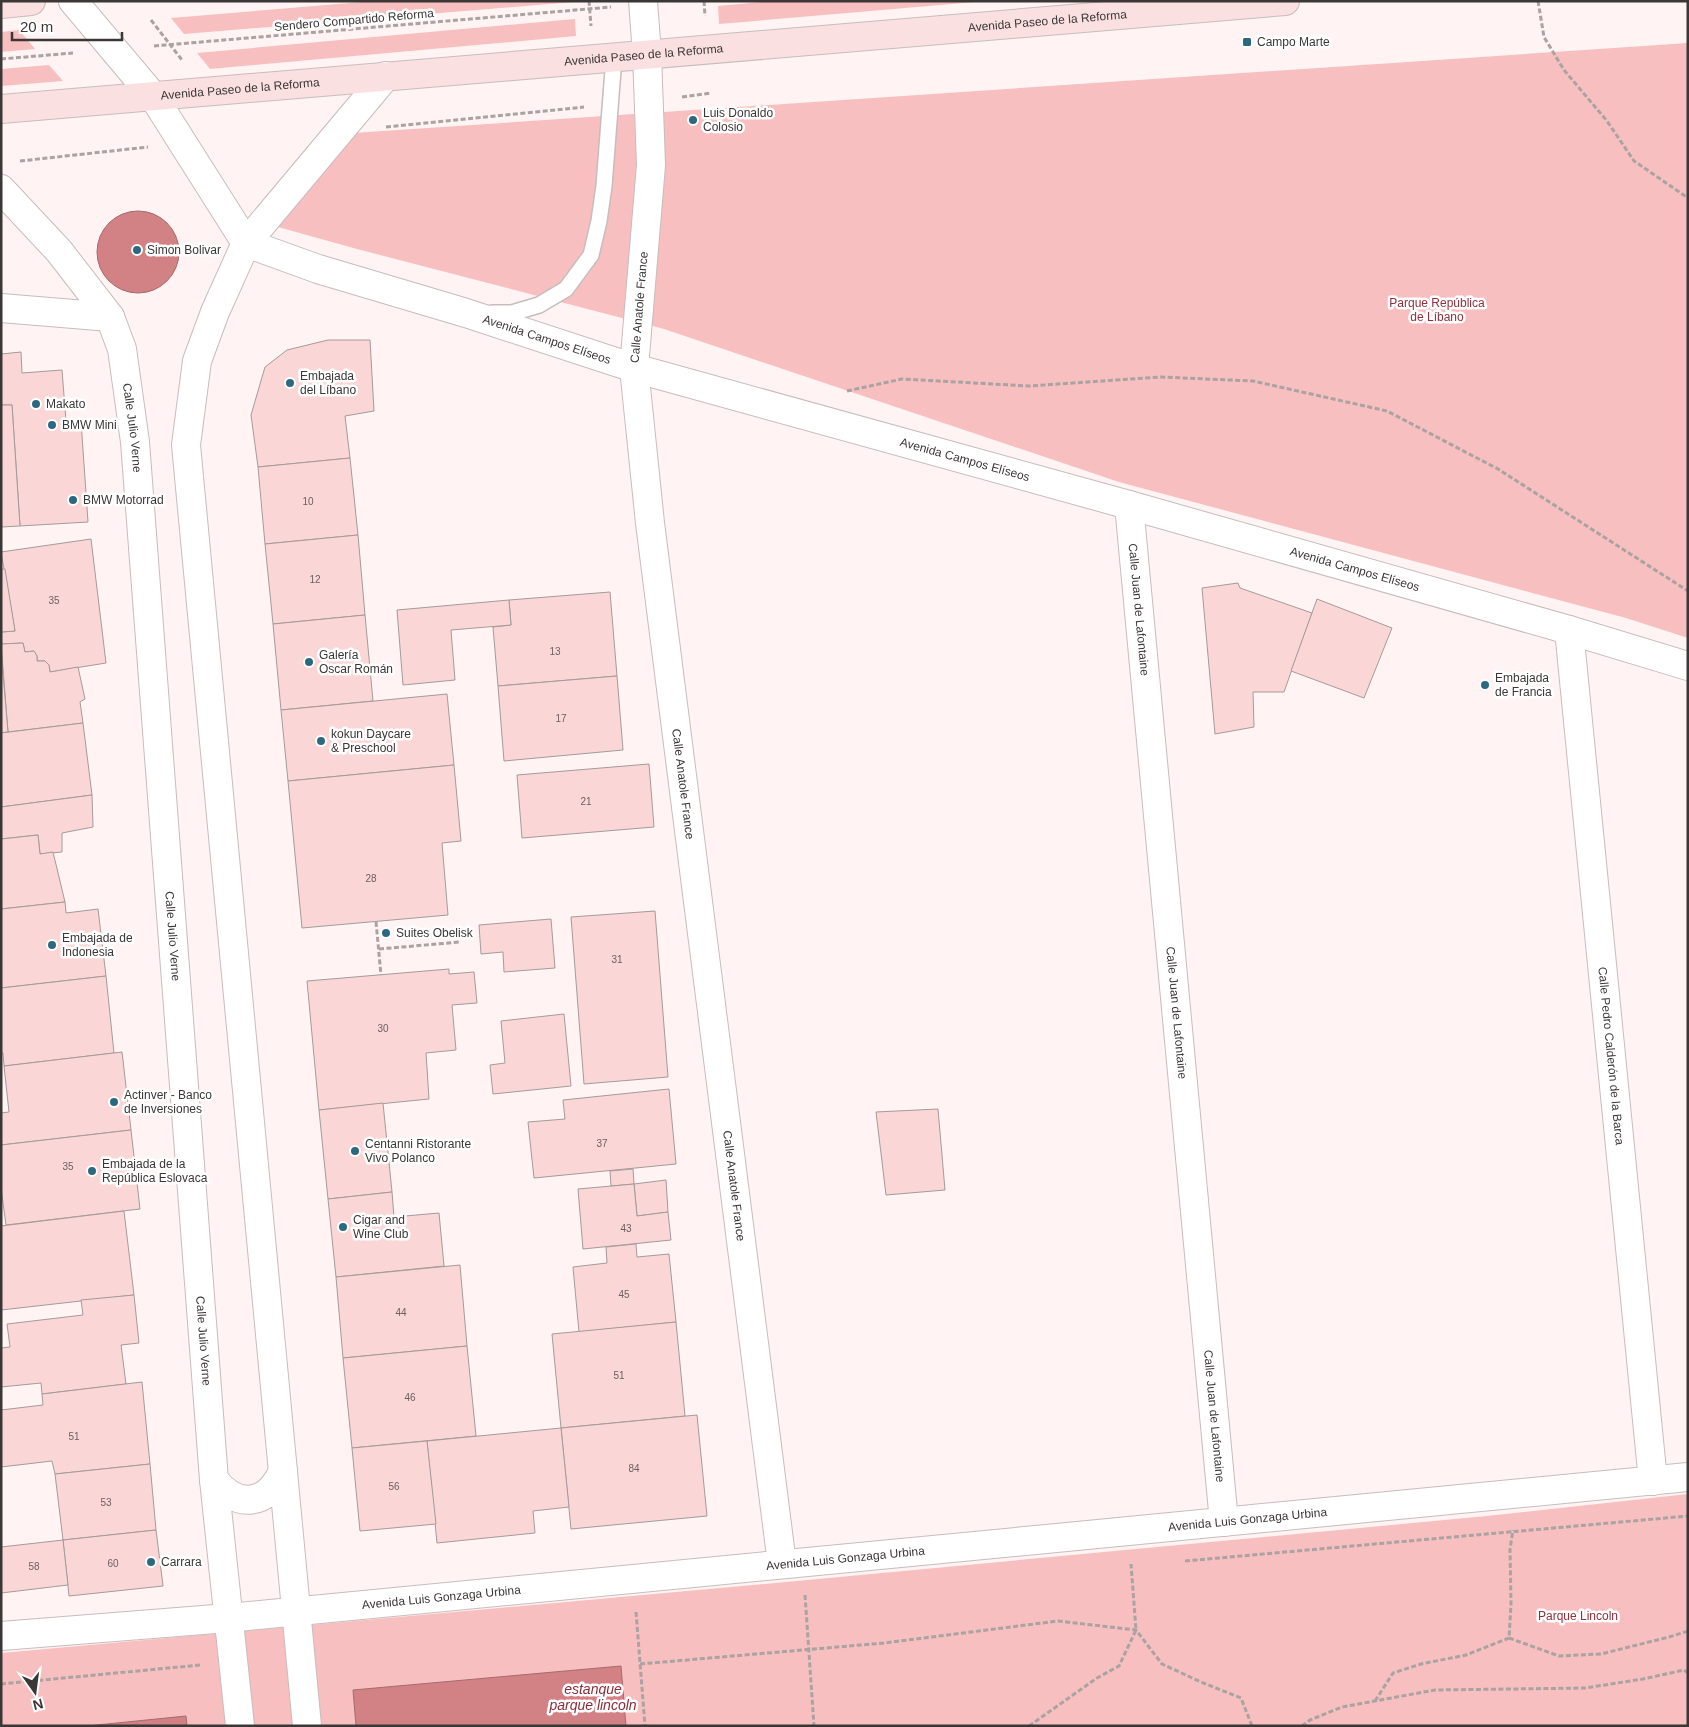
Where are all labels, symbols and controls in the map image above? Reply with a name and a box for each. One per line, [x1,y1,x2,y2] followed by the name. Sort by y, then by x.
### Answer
[274,6,435,34] street label: Sendero Compartido Reforma
[967,7,1128,35] street label: Avenida Paseo de la Reforma
[12,10,122,42] scale bar
[20,18,53,35] text: 20 m
[1257,35,1330,49] place label: Campo Marte
[1241,36,1253,48] marker: Campo Marte
[564,41,724,69] street label: Avenida Paseo de la Reforma
[160,75,321,103] street label: Avenida Paseo de la Reforma
[703,106,773,134] place label: Luis Donaldo Colosio
[687,114,699,126] marker: Luis Donaldo Colosio
[147,243,221,257] place label: Simon Bolivar
[131,244,143,256] marker: Simon Bolivar
[627,251,651,363] street label: Calle Anatole France
[1389,296,1485,324] park label: Parque República de Líbano
[481,312,613,367] street label: Avenida Campos Elíseos
[300,369,356,397] place label: Embajada del Líbano
[284,377,296,389] marker: Embajada del Líbano
[120,382,144,473] street label: Calle Julio Verne
[46,397,86,411] place label: Makato
[30,398,42,410] marker: Makato
[62,418,117,432] place label: BMW Mini
[46,419,58,431] marker: BMW Mini
[898,435,1031,484] street label: Avenida Campos Elíseos
[83,493,164,507] place label: BMW Motorrad
[67,494,79,506] marker: BMW Motorrad
[302,496,314,507] house number: 10
[1126,543,1152,677] street label: Calle Juan de Lafontaine
[1288,544,1421,594] street label: Avenida Campos Elíseos
[309,574,321,585] house number: 12
[48,595,60,606] house number: 35
[549,646,561,657] house number: 13
[319,648,393,676] place label: Galería Oscar Román
[303,656,315,668] marker: Galería Oscar Román
[1495,671,1552,699] place label: Embajada de Francia
[1479,679,1491,691] marker: Embajada de Francia
[555,713,567,724] house number: 17
[331,727,411,755] place label: kokun Daycare & Preschool
[669,728,697,841] street label: Calle Anatole France
[315,735,327,747] marker: kokun Daycare & Preschool
[580,796,592,807] house number: 21
[365,873,377,884] house number: 28
[162,891,183,982] street label: Calle Julio Verne
[396,926,474,940] place label: Suites Obelisk
[380,927,392,939] marker: Suites Obelisk
[62,931,133,959] place label: Embajada de Indonesia
[46,939,58,951] marker: Embajada de Indonesia
[1163,946,1190,1080] street label: Calle Juan de Lafontaine
[611,954,623,965] house number: 31
[1595,966,1627,1146] street label: Calle Pedro Calderón de la Barca
[377,1023,389,1034] house number: 30
[124,1088,212,1116] place label: Actinver - Banco de Inversiones
[108,1096,120,1108] marker: Actinver - Banco de Inversiones
[720,1130,748,1242] street label: Calle Anatole France
[365,1137,471,1165] place label: Centanni Ristorante Vivo Polanco
[596,1138,608,1149] house number: 37
[349,1145,361,1157] marker: Centanni Ristorante Vivo Polanco
[102,1157,208,1185] place label: Embajada de la República Eslovaca
[62,1161,74,1172] house number: 35
[86,1165,98,1177] marker: Embajada de la República Eslovaca
[353,1213,409,1241] place label: Cigar and Wine Club
[337,1221,349,1233] marker: Cigar and Wine Club
[620,1223,632,1234] house number: 43
[618,1289,630,1300] house number: 45
[193,1296,214,1387] street label: Calle Julio Verne
[395,1307,407,1318] house number: 44
[1201,1349,1227,1483] street label: Calle Juan de Lafontaine
[613,1370,625,1381] house number: 51
[404,1392,416,1403] house number: 46
[68,1431,80,1442] house number: 51
[628,1463,640,1474] house number: 84
[388,1481,400,1492] house number: 56
[100,1497,112,1508] house number: 53
[1167,1505,1328,1534] street label: Avenida Luis Gonzaga Urbina
[765,1544,926,1573] street label: Avenida Luis Gonzaga Urbina
[161,1555,202,1569] place label: Carrara
[145,1556,157,1568] marker: Carrara
[107,1558,119,1569] house number: 60
[28,1561,40,1572] house number: 58
[361,1583,522,1612] street label: Avenida Luis Gonzaga Urbina
[1538,1609,1618,1623] park label: Parque Lincoln
[10,1667,60,1717] north arrow
[548,1681,637,1713] water label: estanque parque lincoln
[31,1696,45,1714] text: N

